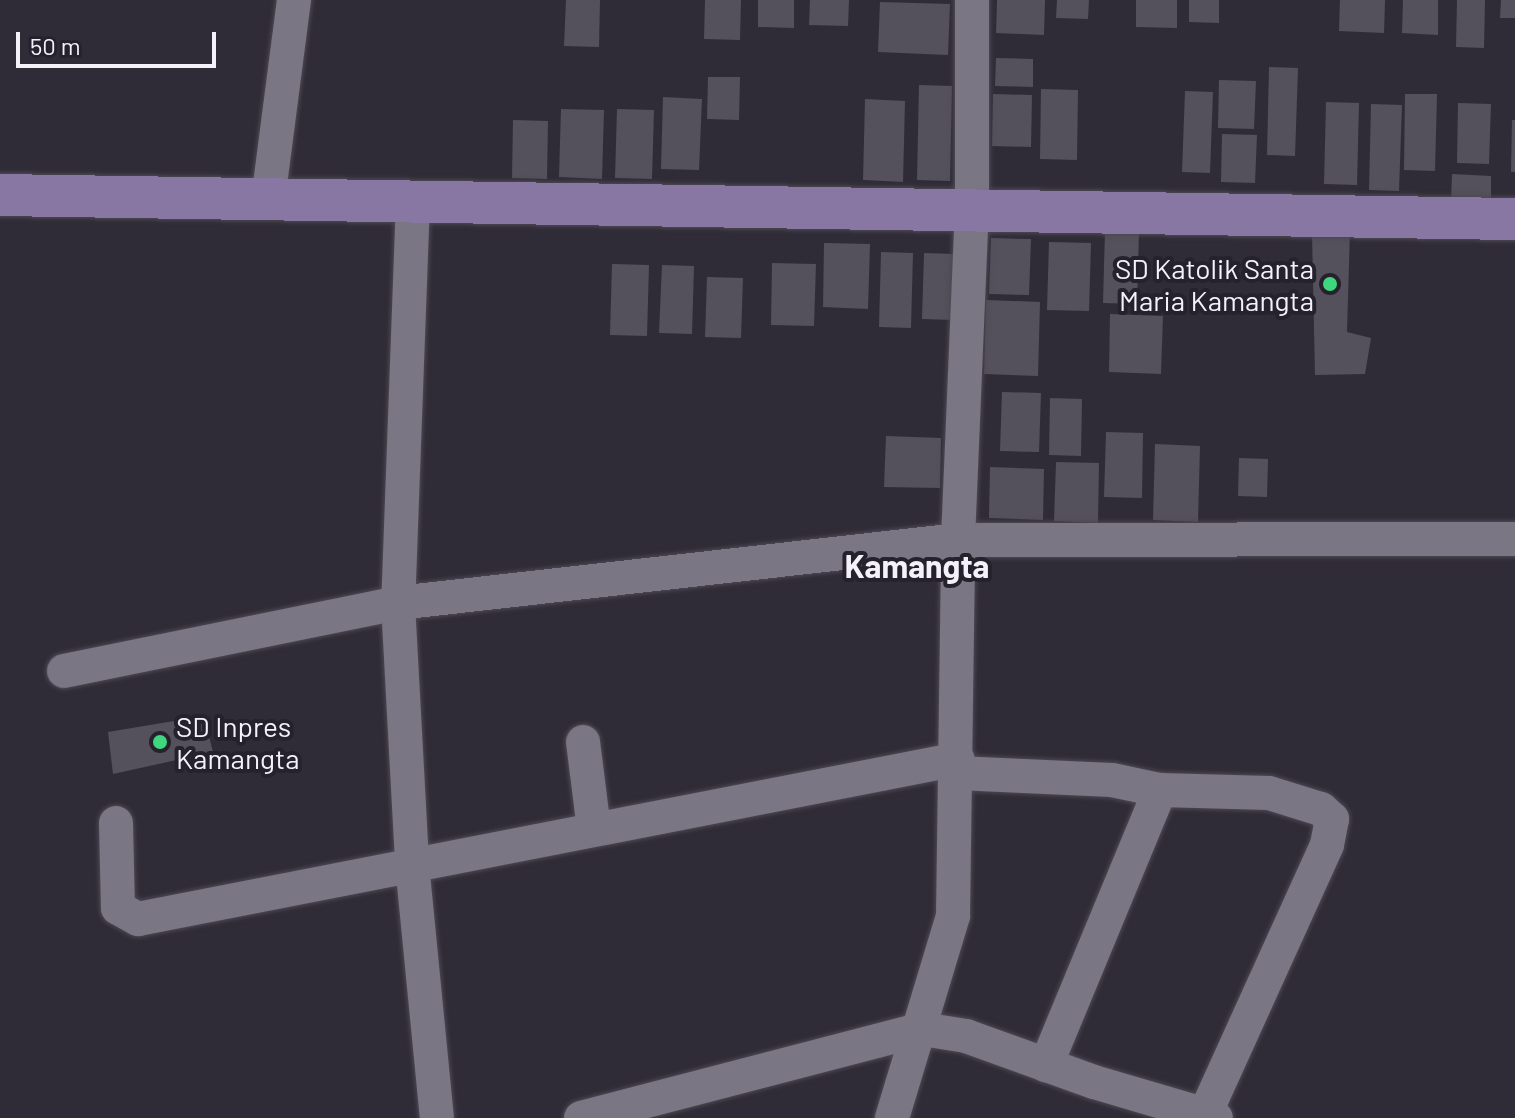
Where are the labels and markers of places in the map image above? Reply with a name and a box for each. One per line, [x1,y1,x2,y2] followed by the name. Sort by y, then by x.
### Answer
[1115,251,1314,317] place label: SD Katolik Santa Maria Kamangta
[1321,275,1339,293] marker: SD Katolik Santa Maria Kamangta
[176,709,299,775] place label: SD Inpres Kamangta
[151,733,169,751] marker: SD Inpres Kamangta

